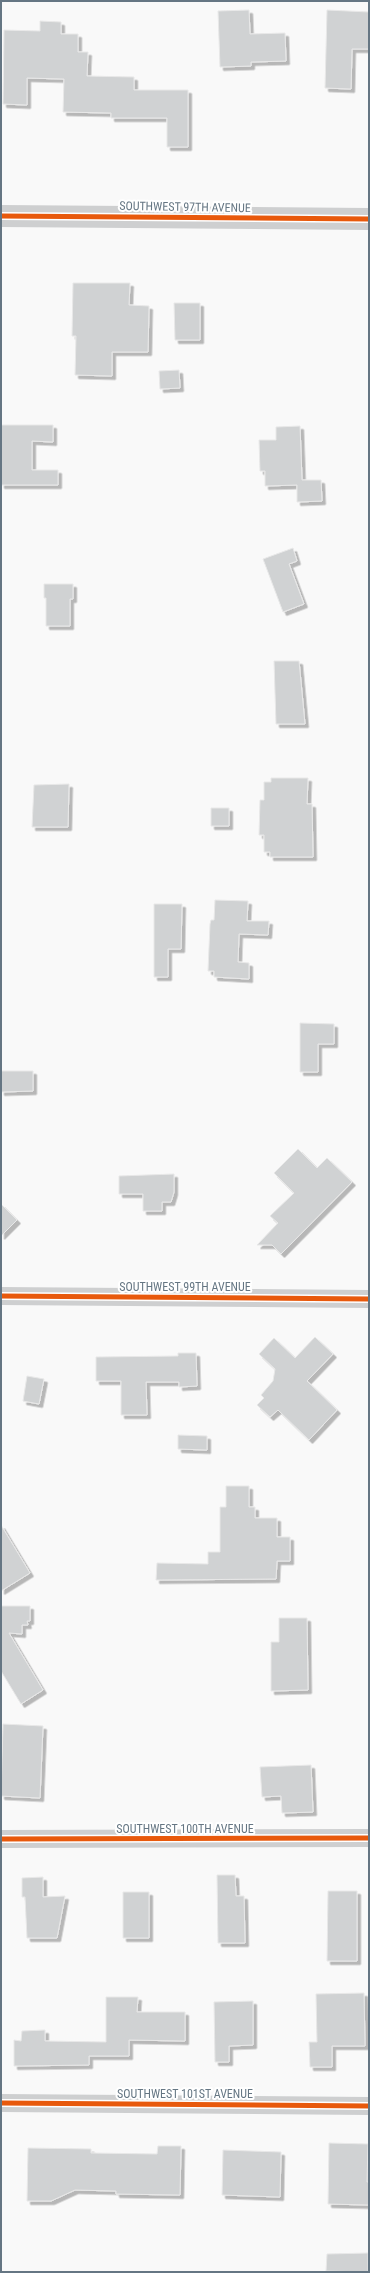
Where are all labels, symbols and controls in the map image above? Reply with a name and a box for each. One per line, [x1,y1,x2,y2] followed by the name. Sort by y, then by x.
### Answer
[119,199,251,215] street label: SOUTHWEST 97TH AVENUE
[119,1280,251,1294] street label: SOUTHWEST 99TH AVENUE
[116,1822,254,1836] street label: SOUTHWEST 100TH AVENUE
[117,2087,253,2101] street label: SOUTHWEST 101ST AVENUE

